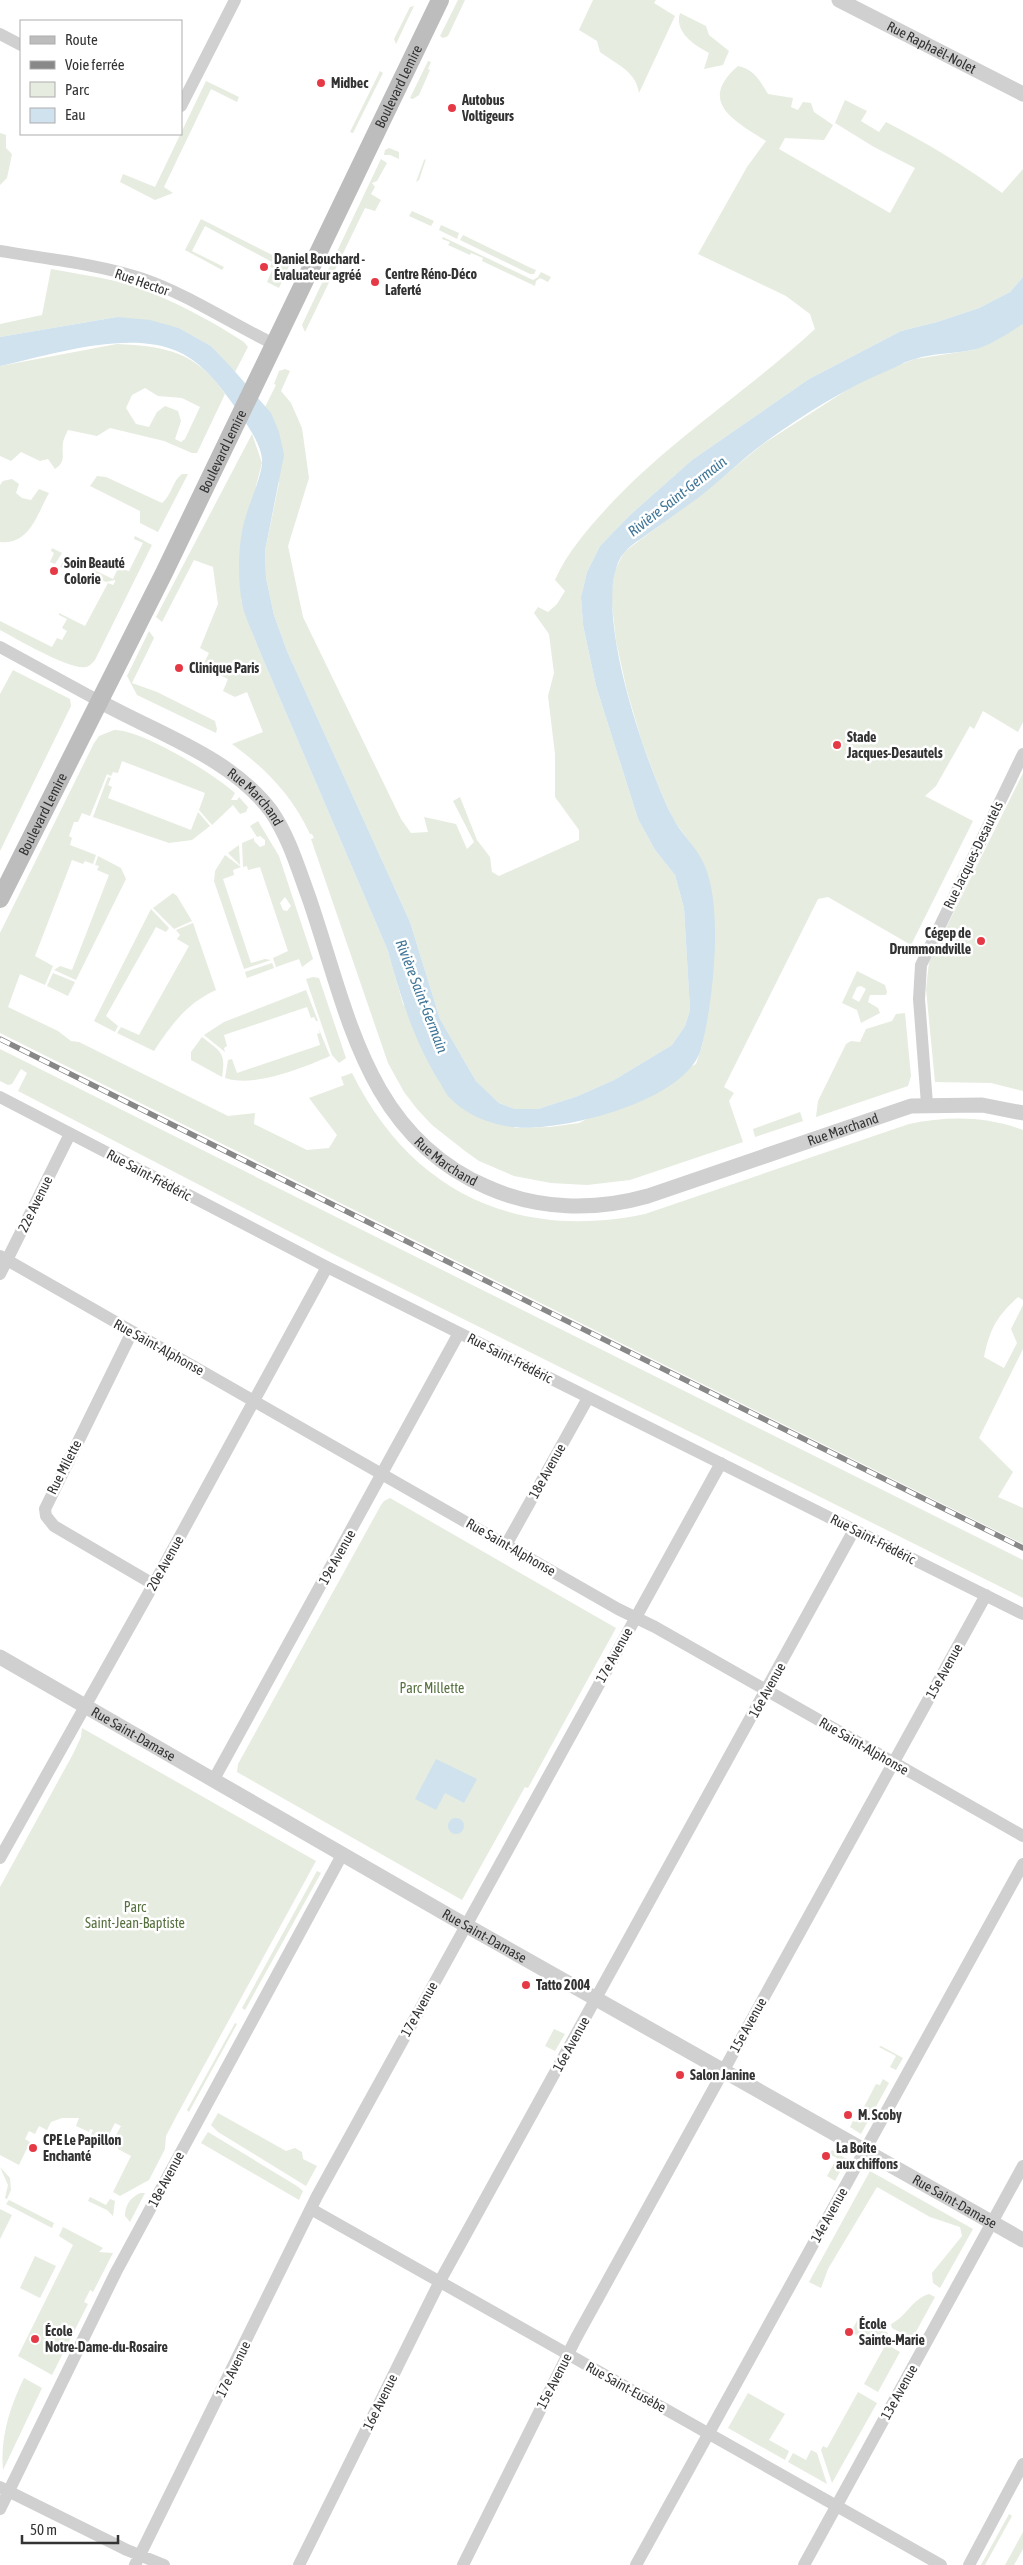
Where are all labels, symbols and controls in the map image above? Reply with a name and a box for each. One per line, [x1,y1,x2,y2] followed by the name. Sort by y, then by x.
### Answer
[884,18,979,77] street label: Rue Raphaël-Nolet
[20,20,182,135] legend
[65,31,98,48] text: Route
[372,42,425,131] street label: Boulevard Lemire
[65,56,125,73] text: Voie ferrée
[331,75,369,91] place label: Midbec
[315,77,327,89] marker: Midbec
[65,81,89,98] text: Parc
[461,92,514,124] place label: Autobus Voltigeurs
[446,102,458,114] marker: Autobus Voltigeurs
[65,106,86,123] text: Eau
[274,251,365,283] place label: Daniel Bouchard - Évaluateur agréé
[258,261,270,273] marker: Daniel Bouchard - Évaluateur agréé
[113,265,172,299] street label: Rue Hector
[385,266,477,298] place label: Centre Réno-Déco Laferté
[369,276,381,288] marker: Centre Réno-Déco Laferté
[196,407,249,495] street label: Boulevard Lemire
[624,452,730,540] water label: Rivière Saint-Germain
[64,555,125,587] place label: Soin Beauté Colorie
[48,565,60,577] marker: Soin Beauté Colorie
[189,660,259,676] place label: Clinique Paris
[173,662,185,674] marker: Clinique Paris
[846,729,943,761] place label: Stade Jacques-Desautels
[831,739,843,751] marker: Stade Jacques-Desautels
[224,765,286,829] street label: Rue Marchand
[15,770,70,858] street label: Boulevard Lemire
[940,799,1006,911] street label: Rue Jacques-Desautels
[889,925,971,957] place label: Cégep de Drummondville
[975,935,987,947] marker: Cégep de Drummondville
[393,937,451,1055] water label: Rivière Saint-Germain
[805,1110,881,1149] street label: Rue Marchand
[411,1134,480,1189] street label: Rue Marchand
[104,1146,195,1204] street label: Rue Saint-Frédéric
[15,1173,55,1235] street label: 22e Avenue
[111,1316,207,1378] street label: Rue Saint-Alphonse
[465,1330,556,1387] street label: Rue Saint-Frédéric
[44,1437,84,1497] street label: Rue Milette
[525,1441,569,1501] street label: 18e Avenue
[828,1511,919,1568] street label: Rue Saint-Frédéric
[463,1515,559,1579] street label: Rue Saint-Alphonse
[315,1527,359,1587] street label: 19e Avenue
[143,1533,187,1593] street label: 20e Avenue
[592,1625,636,1685] street label: 17e Avenue
[922,1641,966,1701] street label: 15e Avenue
[745,1660,789,1720] street label: 16e Avenue
[400,1680,464,1696] park label: Parc Millette
[89,1703,178,1764] street label: Rue Saint-Damase
[816,1714,912,1778] street label: Rue Saint-Alphonse
[85,1899,185,1931] park label: Parc Saint-Jean-Baptiste
[440,1906,530,1966] street label: Rue Saint-Damase
[536,1977,591,1993] place label: Tatto 2004
[397,1979,441,2039] street label: 17e Avenue
[520,1979,532,1991] marker: Tatto 2004
[726,1995,770,2055] street label: 15e Avenue
[549,2014,593,2074] street label: 16e Avenue
[690,2067,755,2083] place label: Salon Janine
[674,2069,686,2081] marker: Salon Janine
[858,2107,902,2123] place label: M. Scoby
[842,2109,854,2121] marker: M. Scoby
[43,2132,122,2164] place label: CPE Le Papillon Enchanté
[836,2140,898,2172] place label: La Boîte aux chiffons
[27,2142,39,2154] marker: CPE Le Papillon Enchanté
[145,2149,187,2209] street label: 18e Avenue
[820,2150,832,2162] marker: La Boîte aux chiffons
[910,2171,1000,2232] street label: Rue Saint-Damase
[807,2185,851,2245] street label: 14e Avenue
[859,2316,925,2348] place label: École Sainte-Marie
[45,2323,168,2355] place label: École Notre-Dame-du-Rosaire
[843,2326,855,2338] marker: École Sainte-Marie
[29,2333,41,2345] marker: École Notre-Dame-du-Rosaire
[213,2338,253,2400] street label: 17e Avenue
[533,2351,575,2411] street label: 15e Avenue
[583,2358,669,2416] street label: Rue Saint-Eusèbe
[877,2362,921,2422] street label: 13e Avenue
[360,2371,400,2433] street label: 16e Avenue
[22,2512,119,2544] scale bar
[30,2521,57,2538] text: 50 m

